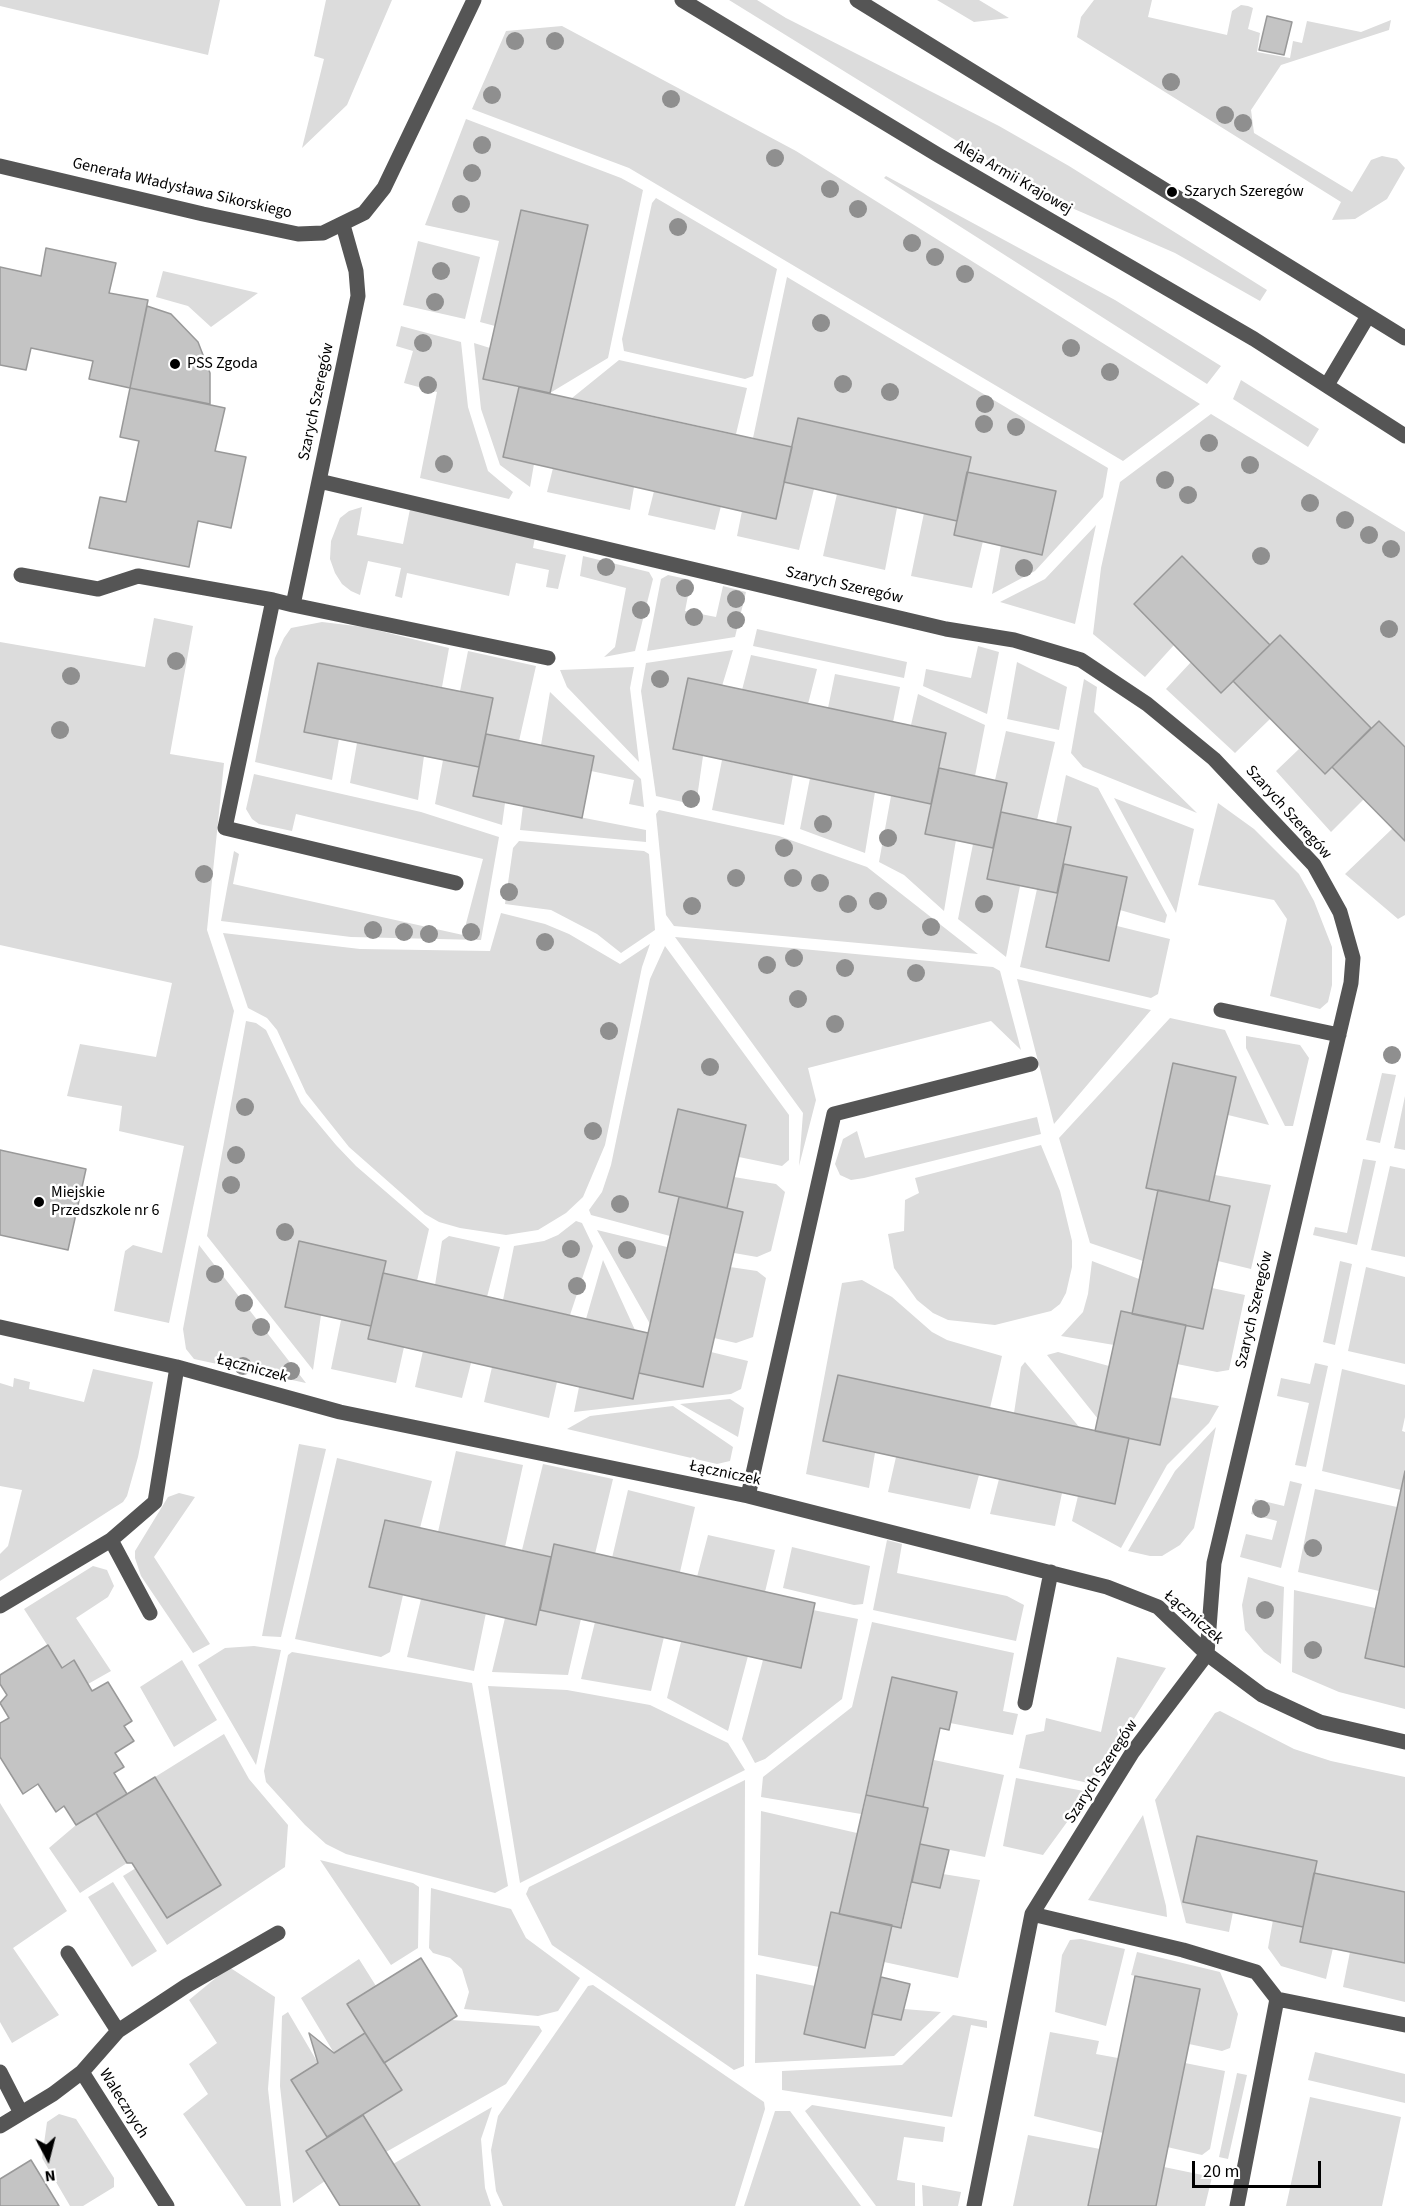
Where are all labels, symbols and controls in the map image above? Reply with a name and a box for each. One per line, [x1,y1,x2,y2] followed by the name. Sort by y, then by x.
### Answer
[951,136,1075,220] street label: Aleja Armii Krajowej
[70,154,294,224] street label: Generała Władysława Sikorskiego
[1184,182,1304,202] place label: Szarych Szeregów
[1165,185,1179,199] marker: Szarych Szeregów
[295,341,339,463] street label: Szarych Szeregów
[187,354,258,374] place label: PSS Zgoda
[168,357,182,371] marker: PSS Zgoda
[783,563,905,609] street label: Szarych Szeregów
[1241,762,1335,864] street label: Szarych Szeregów
[51,1183,159,1221] place label: Miejskie Przedszkole nr 6
[32,1195,46,1209] marker: Miejskie Przedszkole nr 6
[1232,1249,1278,1371] street label: Szarych Szeregów
[214,1350,290,1388] street label: Łączniczek
[687,1457,763,1491] street label: Łączniczek
[1159,1587,1227,1649] street label: Łączniczek
[1061,1717,1143,1827] street label: Szarych Szeregów
[94,2066,152,2142] street label: Walecznych
[18,2128,78,2188] north arrow
[1195,2149,1324,2187] scale bar
[1203,2159,1239,2184] text: 20 m
[44,2164,57,2187] text: N

